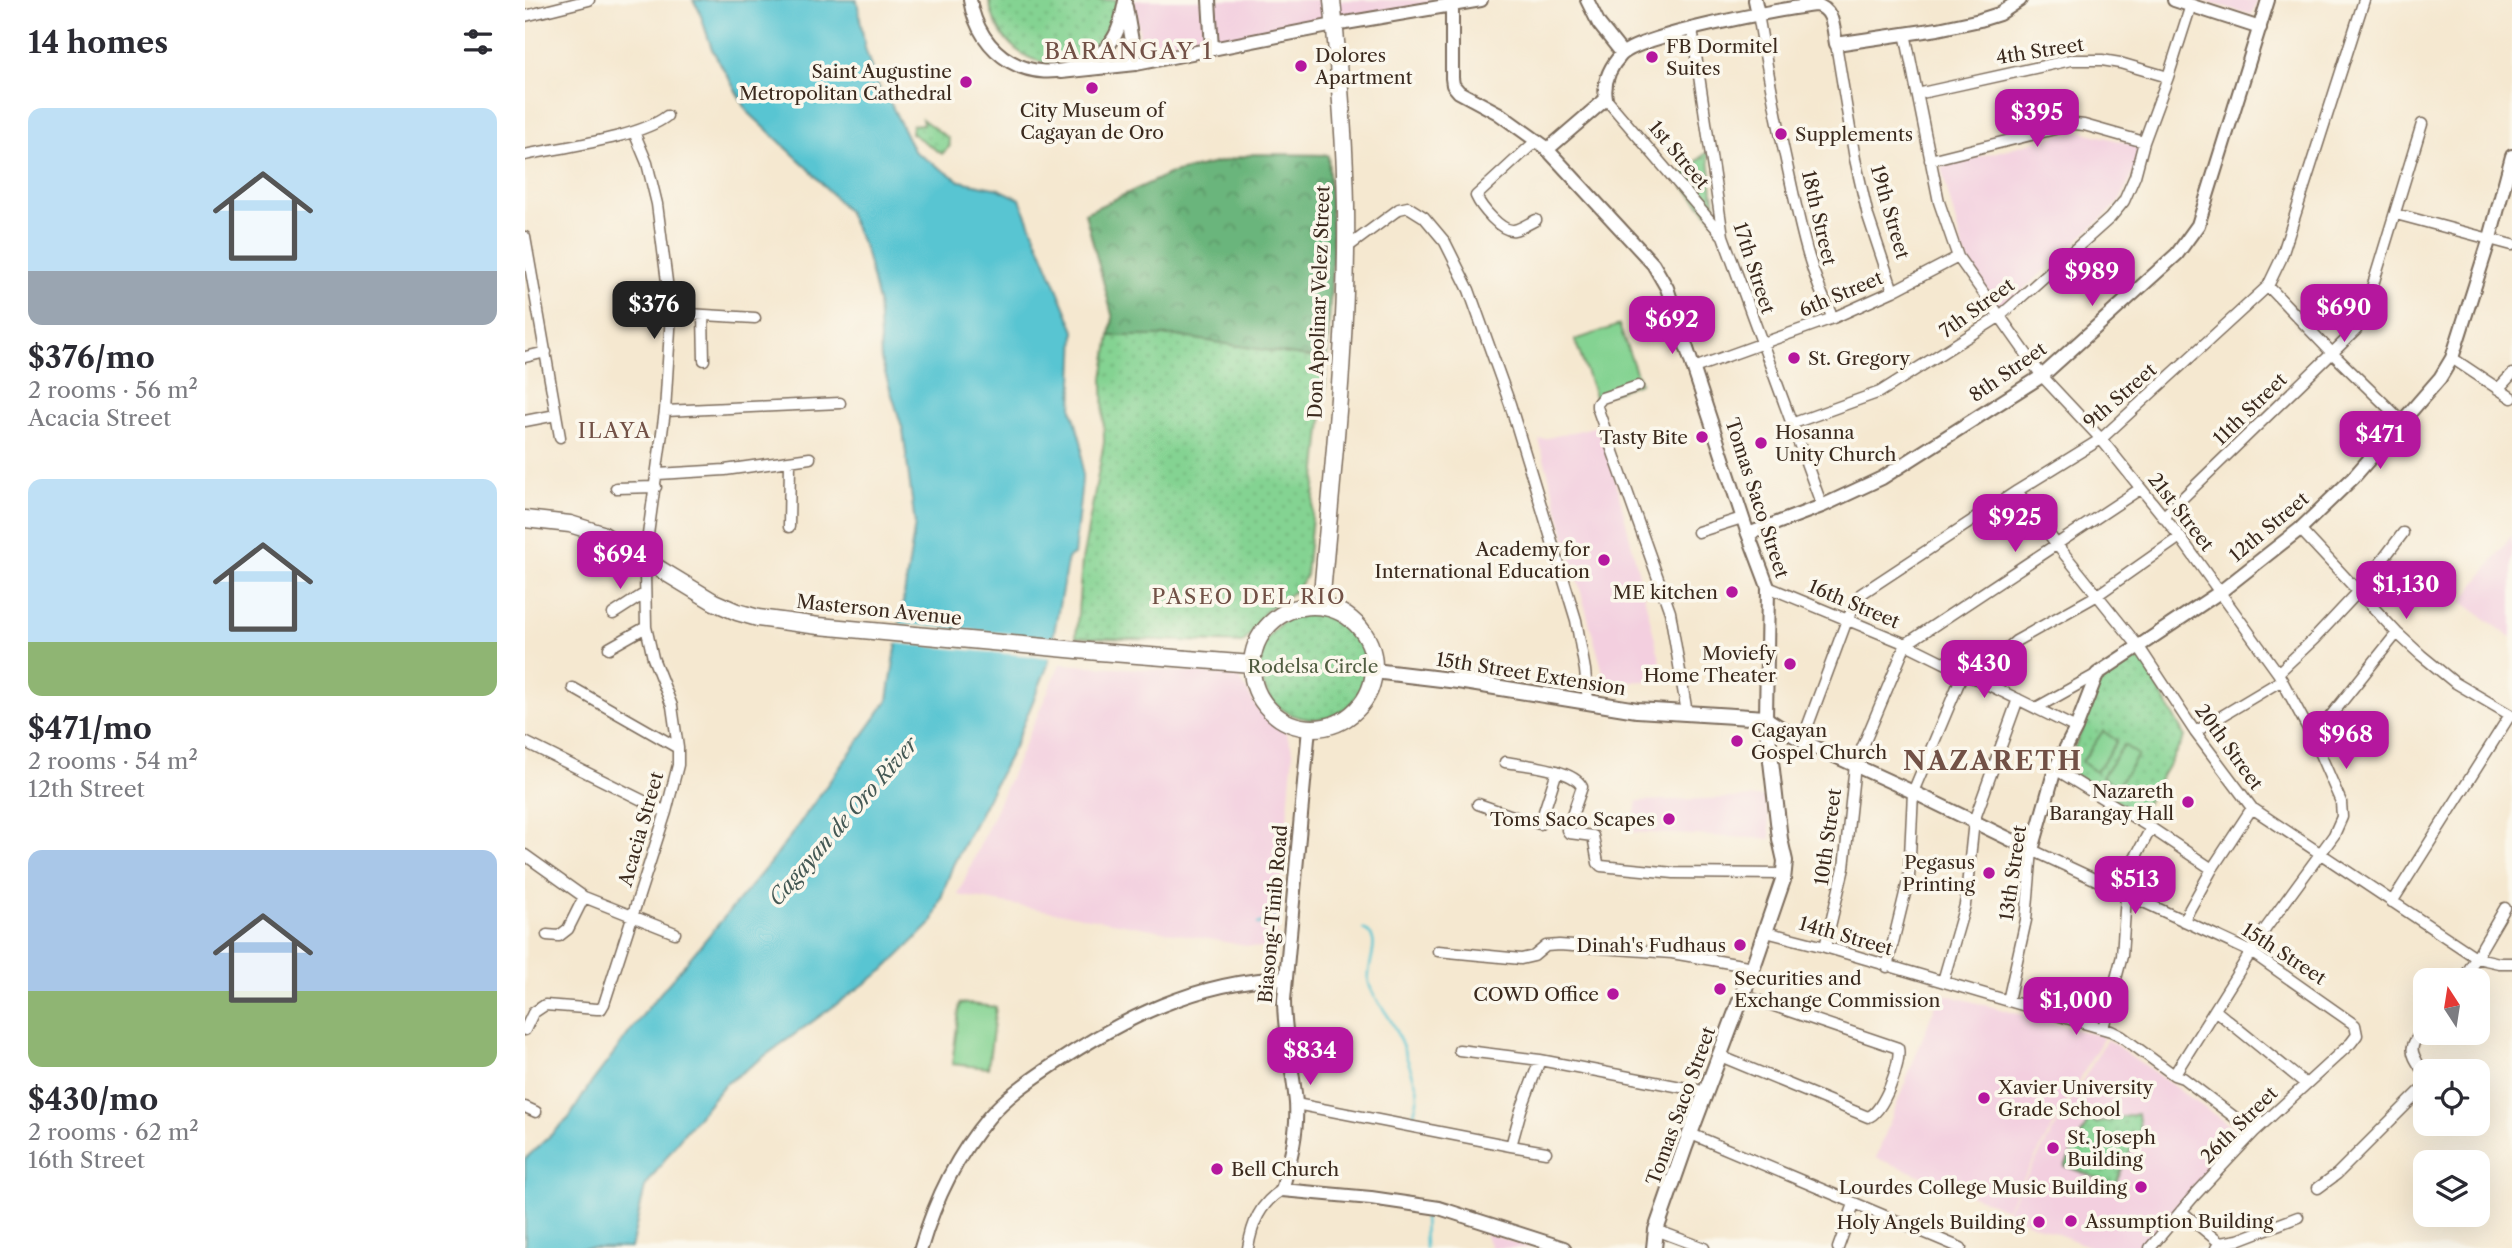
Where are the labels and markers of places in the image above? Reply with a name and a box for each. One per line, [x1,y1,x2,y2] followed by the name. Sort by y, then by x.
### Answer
[1666,35,1779,80] place label: FB Dormitel Suites
[1314,44,1413,89] place label: Dolores Apartment
[1644,49,1660,65] marker: FB Dormitel Suites
[1293,58,1309,74] marker: Dolores Apartment
[739,60,952,105] place label: Saint Augustine Metropolitan Cathedral
[958,74,974,90] marker: Saint Augustine Metropolitan Cathedral
[1084,80,1100,96] marker: City Museum of Cagayan de Oro
[1996,90,2078,149] pin: $395
[1020,99,1166,144] place label: City Museum of Cagayan de Oro
[1795,123,1913,146] place label: Supplements
[1773,126,1789,142] marker: Supplements
[2051,248,2133,308] pin: $989
[613,282,695,341] pin: $376
[2303,284,2385,344] pin: $690
[1631,296,1713,356] pin: $692
[1808,347,1910,370] place label: St. Gregory
[1786,350,1802,366] marker: St. Gregory
[2339,412,2421,471] pin: $471
[1775,421,1897,466] place label: Hosanna Unity Church
[1599,426,1688,449] place label: Tasty Bite
[1694,429,1710,445] marker: Tasty Bite
[1753,435,1769,451] marker: Hosanna Unity Church
[1974,494,2056,554] pin: $925
[579,532,661,591] pin: $694
[1374,538,1590,583] place label: Academy for International Education
[1596,552,1612,568] marker: Academy for International Education
[2349,562,2463,621] pin: $1,130
[1613,581,1718,604] place label: ME kitchen
[1724,584,1740,600] marker: ME kitchen
[1943,640,2025,700] pin: $430
[1643,642,1776,687] place label: Moviefy Home Theater
[1782,656,1798,672] marker: Moviefy Home Theater
[2305,712,2387,771] pin: $968
[1751,719,1887,764] place label: Cagayan Gospel Church
[1729,733,1745,749] marker: Cagayan Gospel Church
[2049,780,2174,825] place label: Nazareth Barangay Hall
[2180,794,2196,810] marker: Nazareth Barangay Hall
[1490,808,1655,831] place label: Toms Saco Scapes
[1661,811,1677,827] marker: Toms Saco Scapes
[1902,851,1976,896] place label: Pegasus Printing
[2094,856,2176,916] pin: $513
[1981,865,1997,881] marker: Pegasus Printing
[1577,934,1726,957] place label: Dinah's Fudhaus
[1732,937,1748,953] marker: Dinah's Fudhaus
[1734,967,1941,1012] place label: Securities and Exchange Commission
[2019,978,2133,1037] pin: $1,000
[1712,981,1728,997] marker: Securities and Exchange Commission
[1473,983,1599,1006] place label: COWD Office
[1605,986,1621,1002] marker: COWD Office
[1269,1028,1351,1087] pin: $834
[1997,1076,2154,1121] place label: Xavier University Grade School
[1976,1090,1992,1106] marker: Xavier University Grade School
[2067,1126,2156,1171] place label: St. Joseph Building
[2045,1140,2061,1156] marker: St. Joseph Building
[1231,1158,1339,1181] place label: Bell Church
[1209,1161,1225,1177] marker: Bell Church
[1839,1176,2128,1199] place label: Lourdes College Music Building
[2133,1179,2149,1195] marker: Lourdes College Music Building
[2084,1210,2274,1233] place label: Assumption Building
[1837,1211,2026,1234] place label: Holy Angels Building
[2063,1213,2079,1229] marker: Assumption Building
[2031,1214,2047,1230] marker: Holy Angels Building

